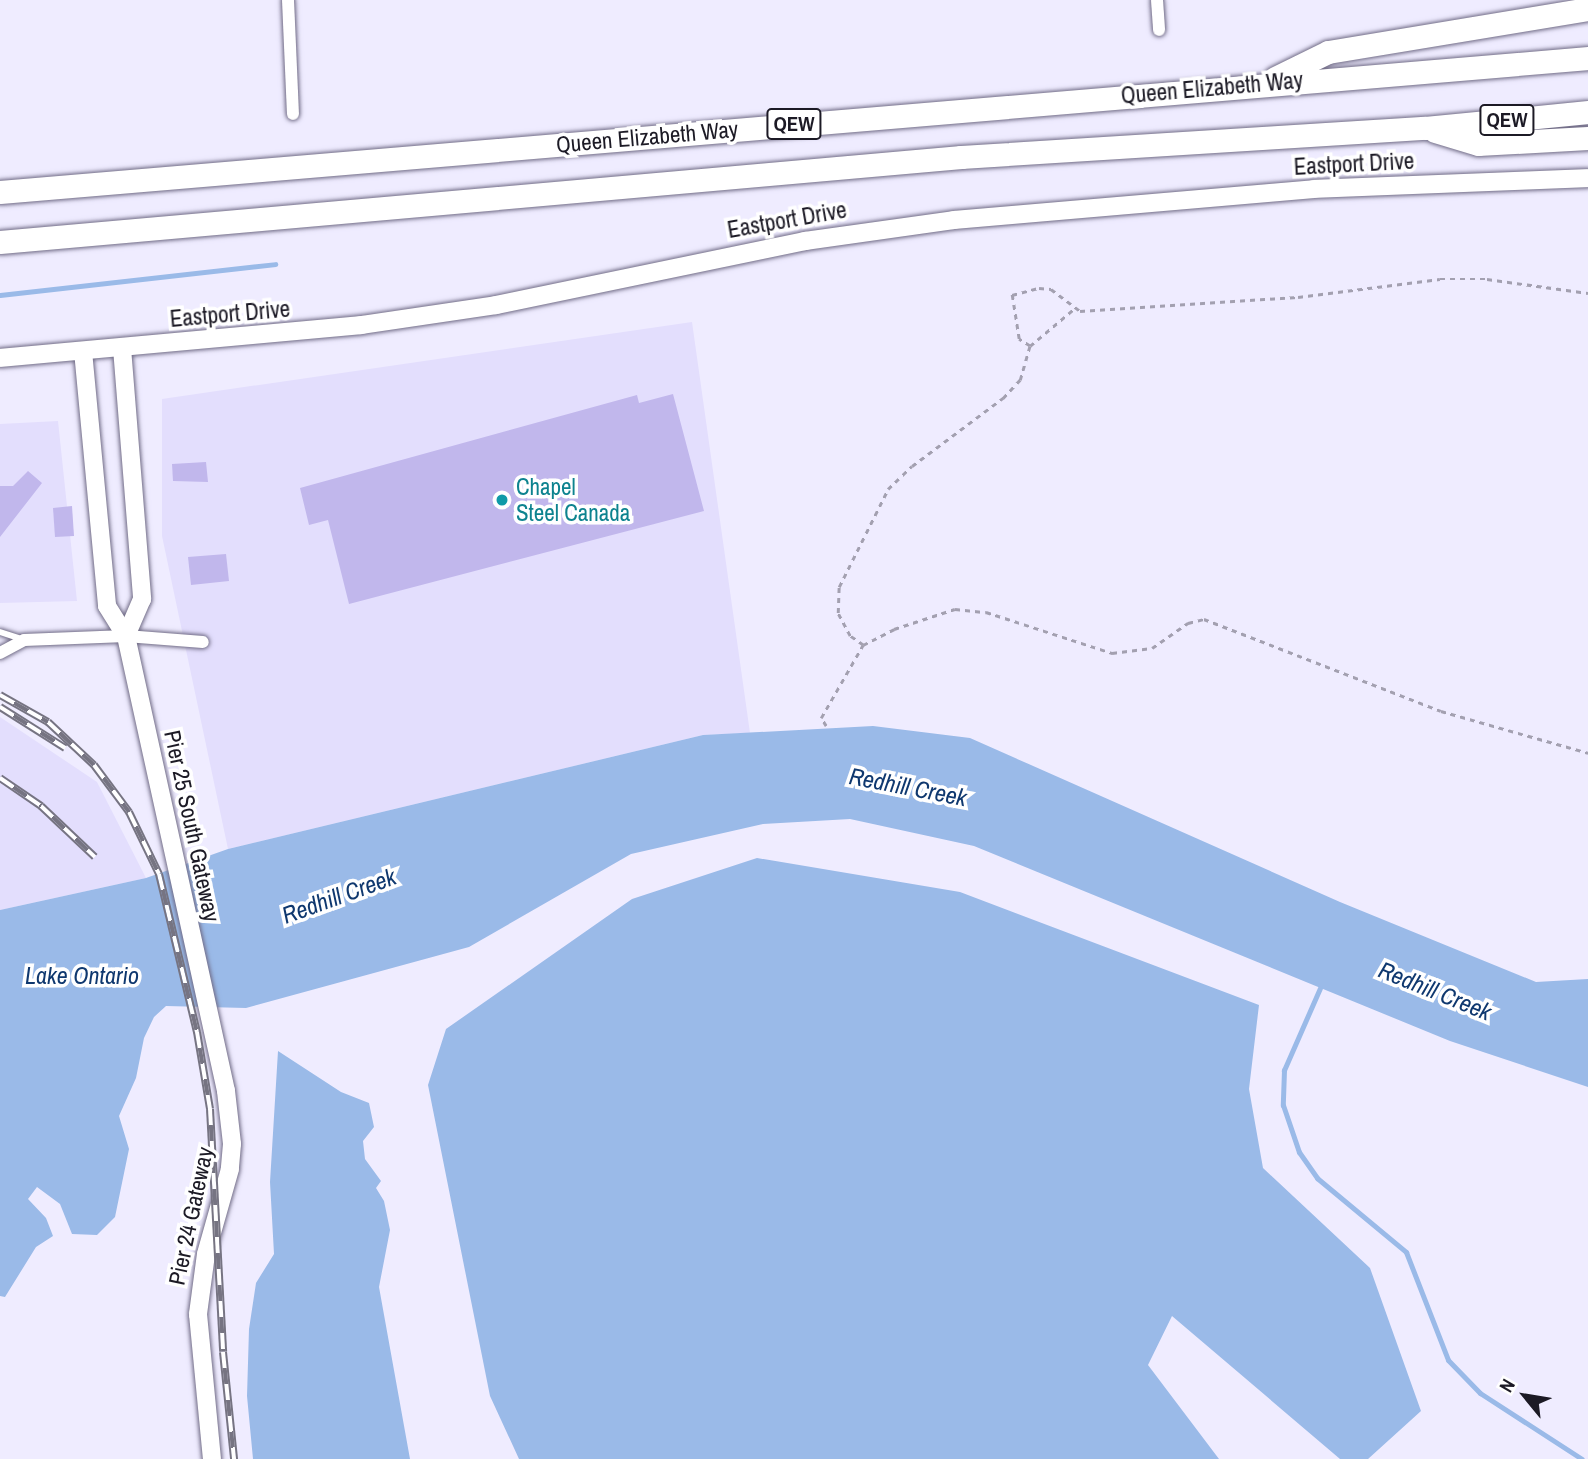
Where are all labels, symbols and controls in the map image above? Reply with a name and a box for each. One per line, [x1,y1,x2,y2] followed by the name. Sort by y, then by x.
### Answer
[1120,66,1304,110] street label: Queen Elizabeth Way
[1479,102,1535,138] road number: QEW
[766,106,822,142] road number: QEW
[555,115,739,159] street label: Queen Elizabeth Way
[1293,147,1415,181] street label: Eastport Drive
[725,196,849,244] street label: Eastport Drive
[169,295,291,333] street label: Eastport Drive
[516,473,630,527] place label: Chapel Steel Canada
[494,492,510,508] marker: Chapel Steel Canada
[158,728,226,924] street label: Pier 25 South Gateway
[847,761,969,813] water label: Redhill Creek
[278,862,400,930] water label: Redhill Creek
[1374,955,1496,1027] water label: Redhill Creek
[25,962,139,990] water label: Lake Ontario
[163,1144,219,1288] street label: Pier 24 Gateway
[1490,1361,1560,1431] north arrow
[1493,1374,1521,1397] text: N

